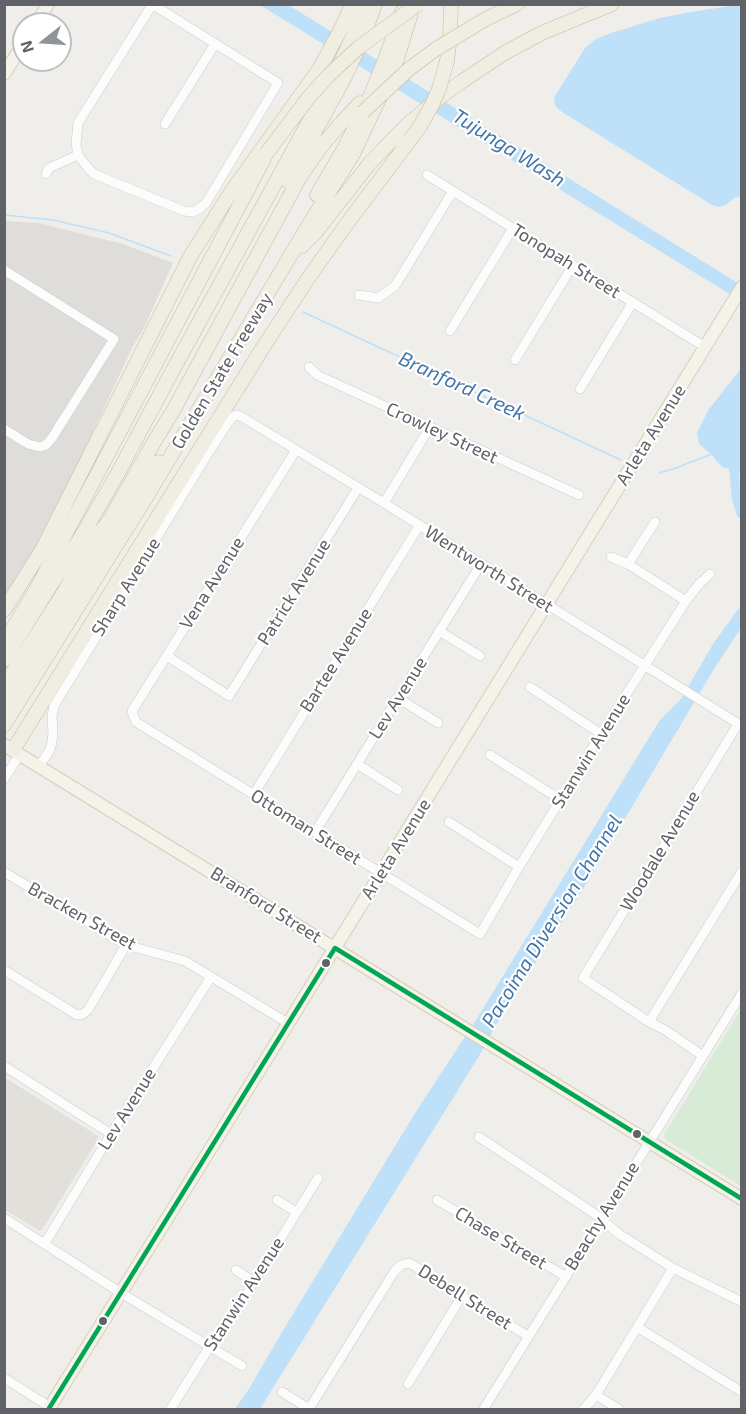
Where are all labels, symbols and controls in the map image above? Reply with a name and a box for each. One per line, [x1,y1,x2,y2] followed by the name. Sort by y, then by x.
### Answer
[12,12,72,72] north arrow
[15,39,37,55] text: N
[448,104,570,192] water label: Tujunga Wash
[508,219,624,303] street label: Tonopah Street
[167,289,277,453] street label: Golden State Freeway
[395,346,529,426] water label: Branford Creek
[612,381,690,489] street label: Arleta Avenue
[383,398,501,468] street label: Crowley Street
[421,521,557,617] street label: Wentworth Street
[175,533,249,633] street label: Vena Avenue
[87,534,165,640] street label: Sharp Avenue
[253,535,335,649] street label: Patrick Avenue
[295,604,377,716] street label: Bartee Avenue
[364,653,432,743] street label: Lev Avenue
[547,690,635,812] street label: Stanwin Avenue
[247,784,365,870] street label: Ottoman Street
[616,787,704,915] street label: Woodale Avenue
[357,795,435,903] street label: Arleta Avenue
[477,810,627,1032] water label: Pacoima Diversion Channel
[206,862,326,948] street label: Branford Street
[24,877,140,955] street label: Bracken Street
[320,957,332,969] unlabelled marker
[93,1064,161,1154] street label: Lev Avenue
[631,1128,643,1140] unlabelled marker
[560,1158,644,1274] street label: Beachy Avenue
[451,1202,551,1274] street label: Chase Street
[199,1233,289,1355] street label: Stanwin Avenue
[414,1260,516,1334] street label: Debell Street
[97,1315,109,1327] unlabelled marker

